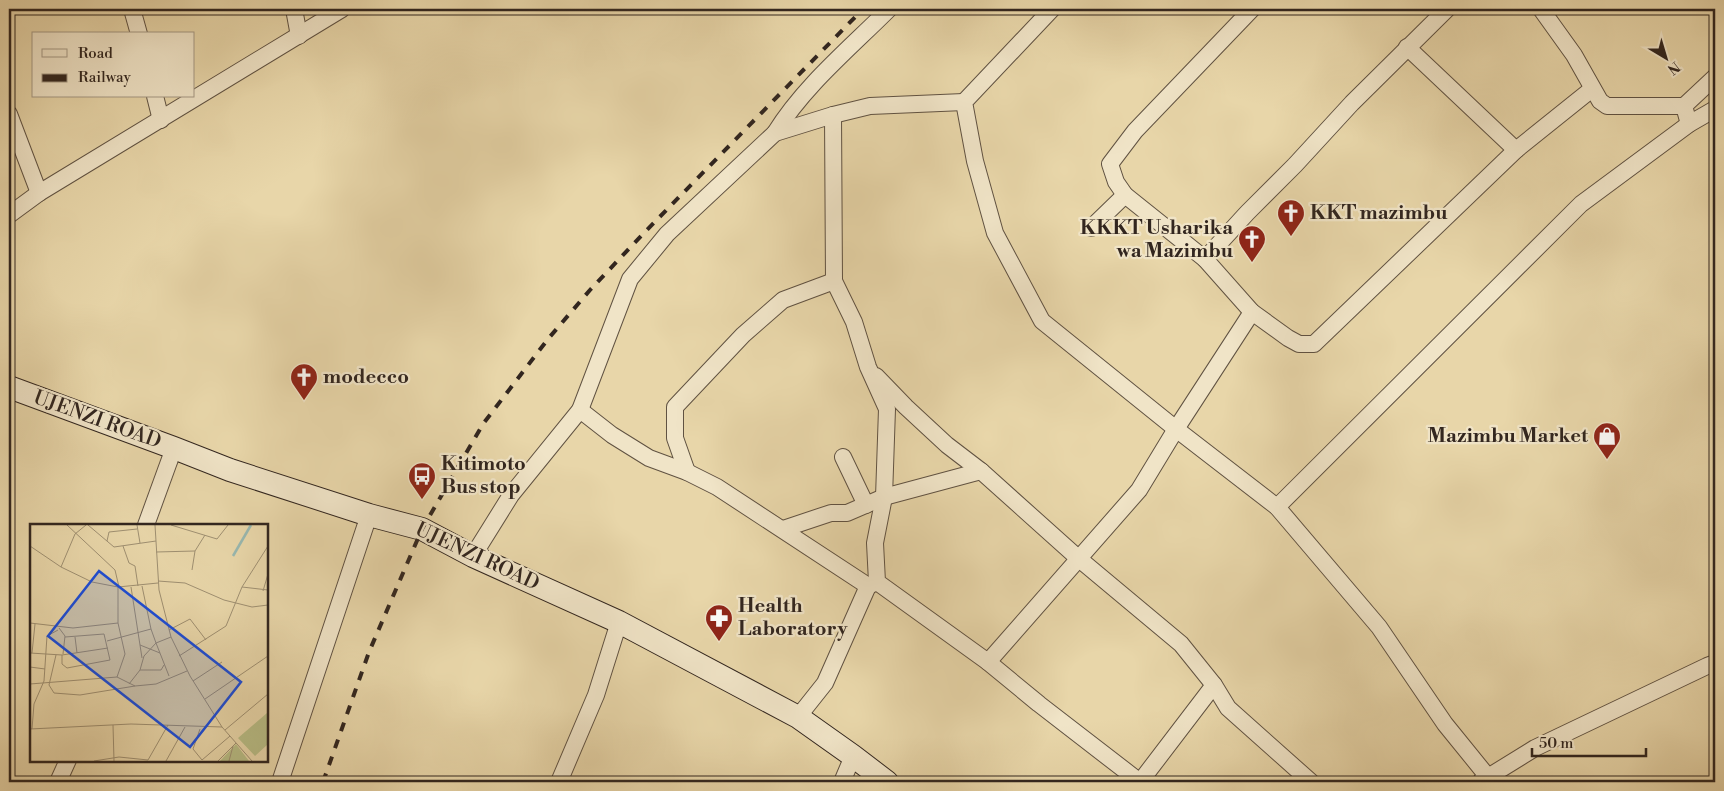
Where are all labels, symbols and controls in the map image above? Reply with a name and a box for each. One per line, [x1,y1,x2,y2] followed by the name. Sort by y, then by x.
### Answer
[32,32,195,98] legend
[1642,32,1692,82] north arrow
[78,44,113,63] text: Road
[1663,57,1683,78] text: N
[78,68,132,87] text: Railway
[1276,198,1306,237] church icon: KKT mazimbu
[1310,201,1448,226] place label: KKT mazimbu
[1080,216,1234,264] place label: KKKT Usharika wa Mazimbu
[1237,224,1267,263] church icon: KKKT Usharika wa Mazimbu
[289,362,319,401] church icon: modecco
[323,365,409,390] place label: modecco
[30,385,164,455] street label: UJENZI ROAD
[1592,421,1622,460] shop icon: Mazimbu Market
[1428,424,1589,449] place label: Mazimbu Market
[441,452,526,500] place label: Kitimoto Bus stop
[407,461,437,500] bus stop icon: Kitimoto Bus stop
[411,517,543,597] street label: UJENZI ROAD
[30,524,268,761] inset map
[738,594,848,642] place label: Health Laboratory
[704,603,734,642] pharmacy icon: Health Laboratory
[1532,726,1645,758] scale bar
[1539,734,1573,753] text: 50 m

